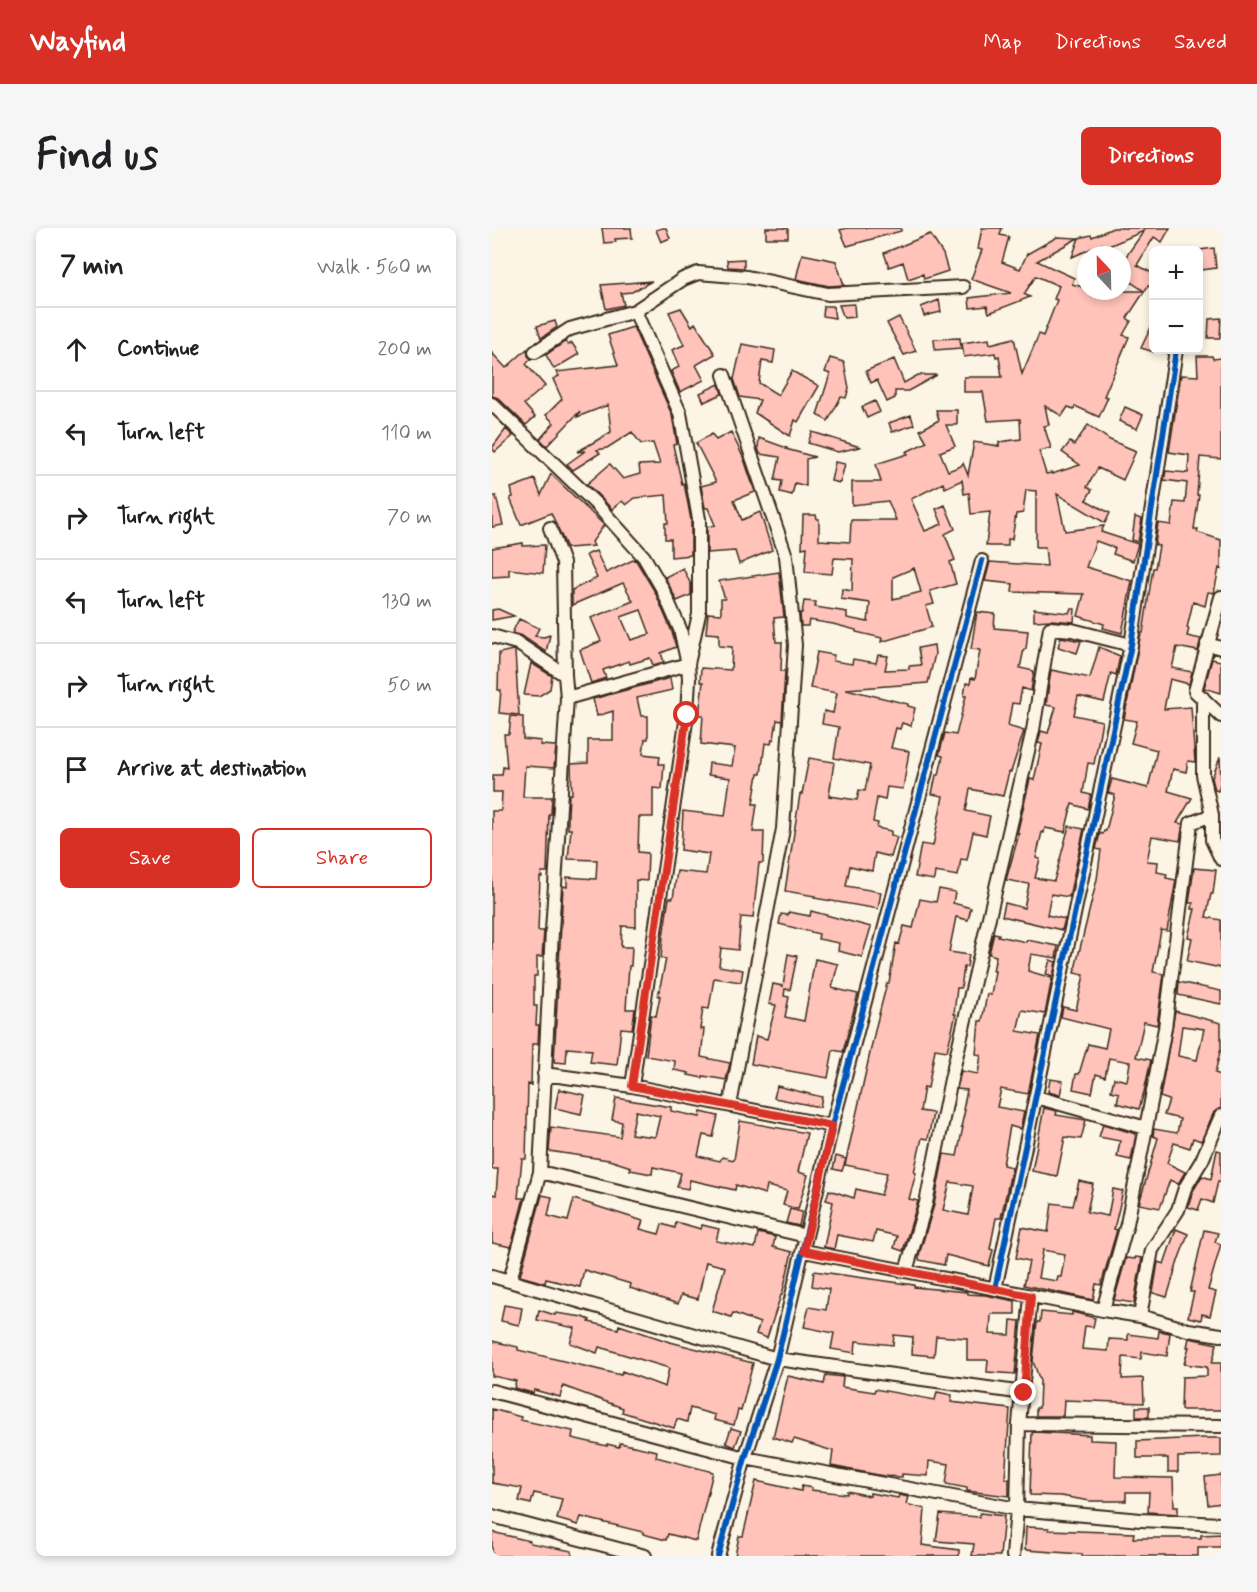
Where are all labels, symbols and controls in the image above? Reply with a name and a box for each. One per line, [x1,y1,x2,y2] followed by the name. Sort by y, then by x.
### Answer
[30,24,126,61] text: Wayfind
[983,28,1022,56] text: Map
[1055,28,1141,56] text: Directions
[1174,28,1227,56] text: Saved
[1081,127,1221,185] button: Directions
[36,129,158,184] text: Find us
[1077,246,1131,300] north arrow
[1149,246,1203,354] map controls
[1149,246,1203,300] button: +
[60,250,124,284] text: 7 min
[317,254,432,281] text: Walk · 560 m
[1149,300,1203,354] button: −
[60,333,93,366] icon: ahead
[117,335,199,363] text: Continue
[377,336,432,363] text: 200 m
[60,417,93,450] icon: left
[117,419,205,447] text: Turn left
[381,420,432,447] text: 110 m
[60,501,93,534] icon: right
[117,503,215,531] text: Turn right
[387,504,432,531] text: 70 m
[60,585,93,618] icon: left
[117,587,205,615] text: Turn left
[381,588,432,615] text: 130 m
[60,669,93,702] icon: right
[117,671,215,699] text: Turn right
[387,672,432,699] text: 50 m
[673,701,699,727] route start
[60,753,93,786] icon: arrive
[117,755,307,783] text: Arrive at destination
[60,828,240,888] button: Save
[252,828,432,888] button: Share
[1010,1379,1036,1405] route end

